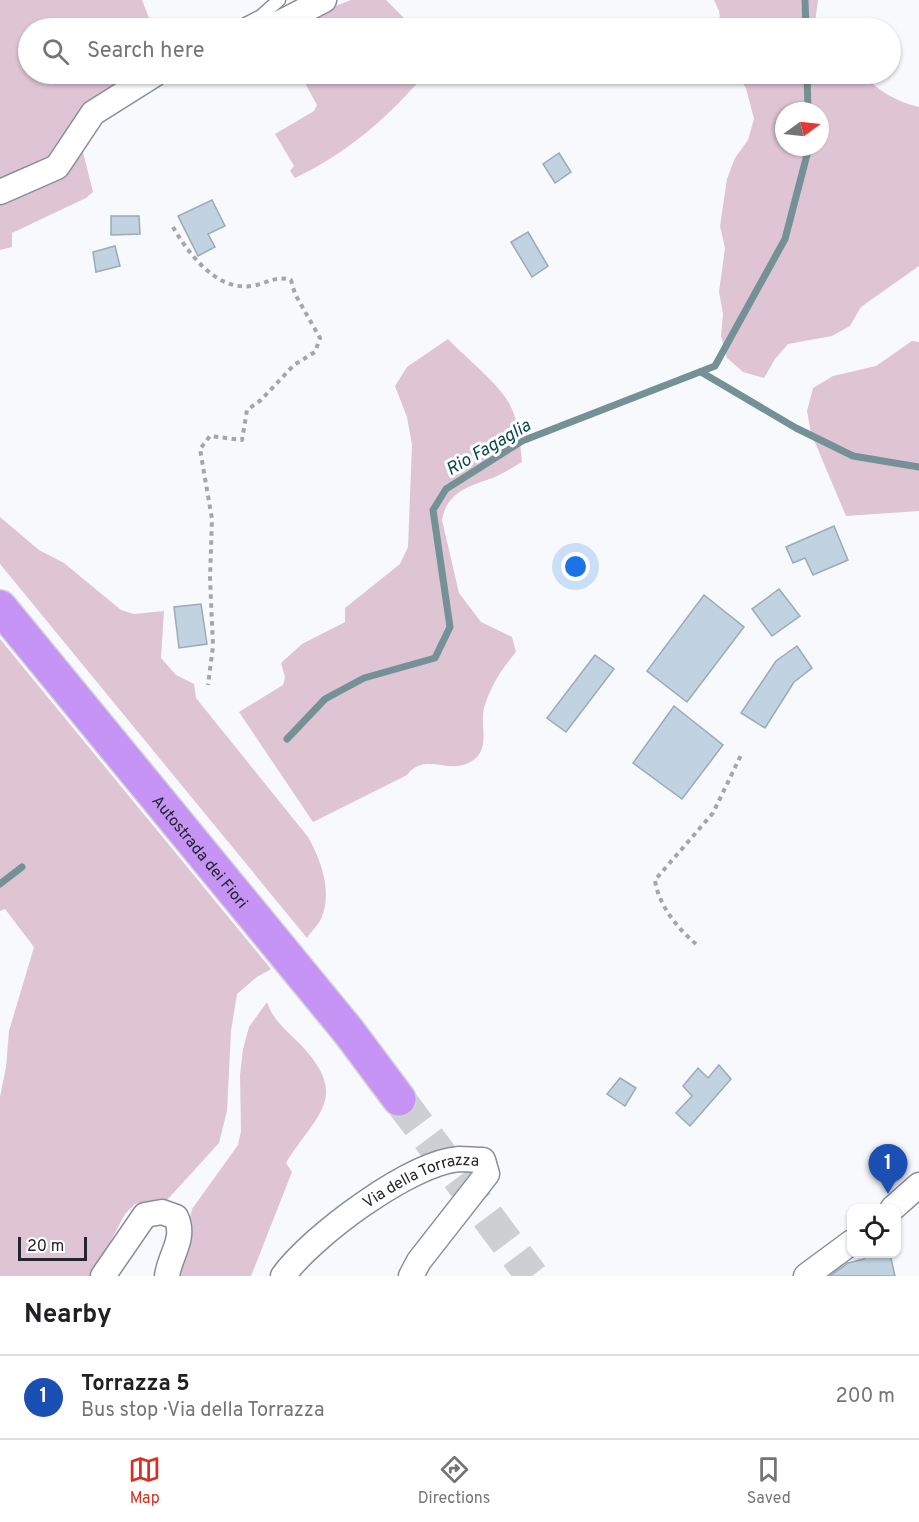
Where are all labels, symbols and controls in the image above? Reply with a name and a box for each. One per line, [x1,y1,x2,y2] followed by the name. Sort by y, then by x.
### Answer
[18,18,901,84] search box
[39,35,72,68] icon: search
[87,38,205,65] text: Search here
[775,102,829,156] north arrow
[442,414,536,482] water label: Rio Fagaglia
[561,552,590,581] your location
[147,792,251,913] street label: Autostrada dei Fiori
[868,1144,908,1194] pin: 1
[360,1151,480,1214] street label: Via della Torrazza
[847,1204,901,1258] map controls
[847,1204,901,1258] button: locate
[18,1234,87,1262] scale bar
[27,1237,64,1257] text: 20 m
[24,1299,112,1332] text: Nearby
[81,1371,190,1398] text: Torrazza 5
[40,1384,48,1410] text: 1
[836,1384,895,1410] text: 200 m
[81,1398,324,1424] text: Bus stop · Via della Torrazza
[128,1453,161,1509] tab: Map
[418,1453,490,1509] tab: Directions
[747,1453,791,1509] tab: Saved

